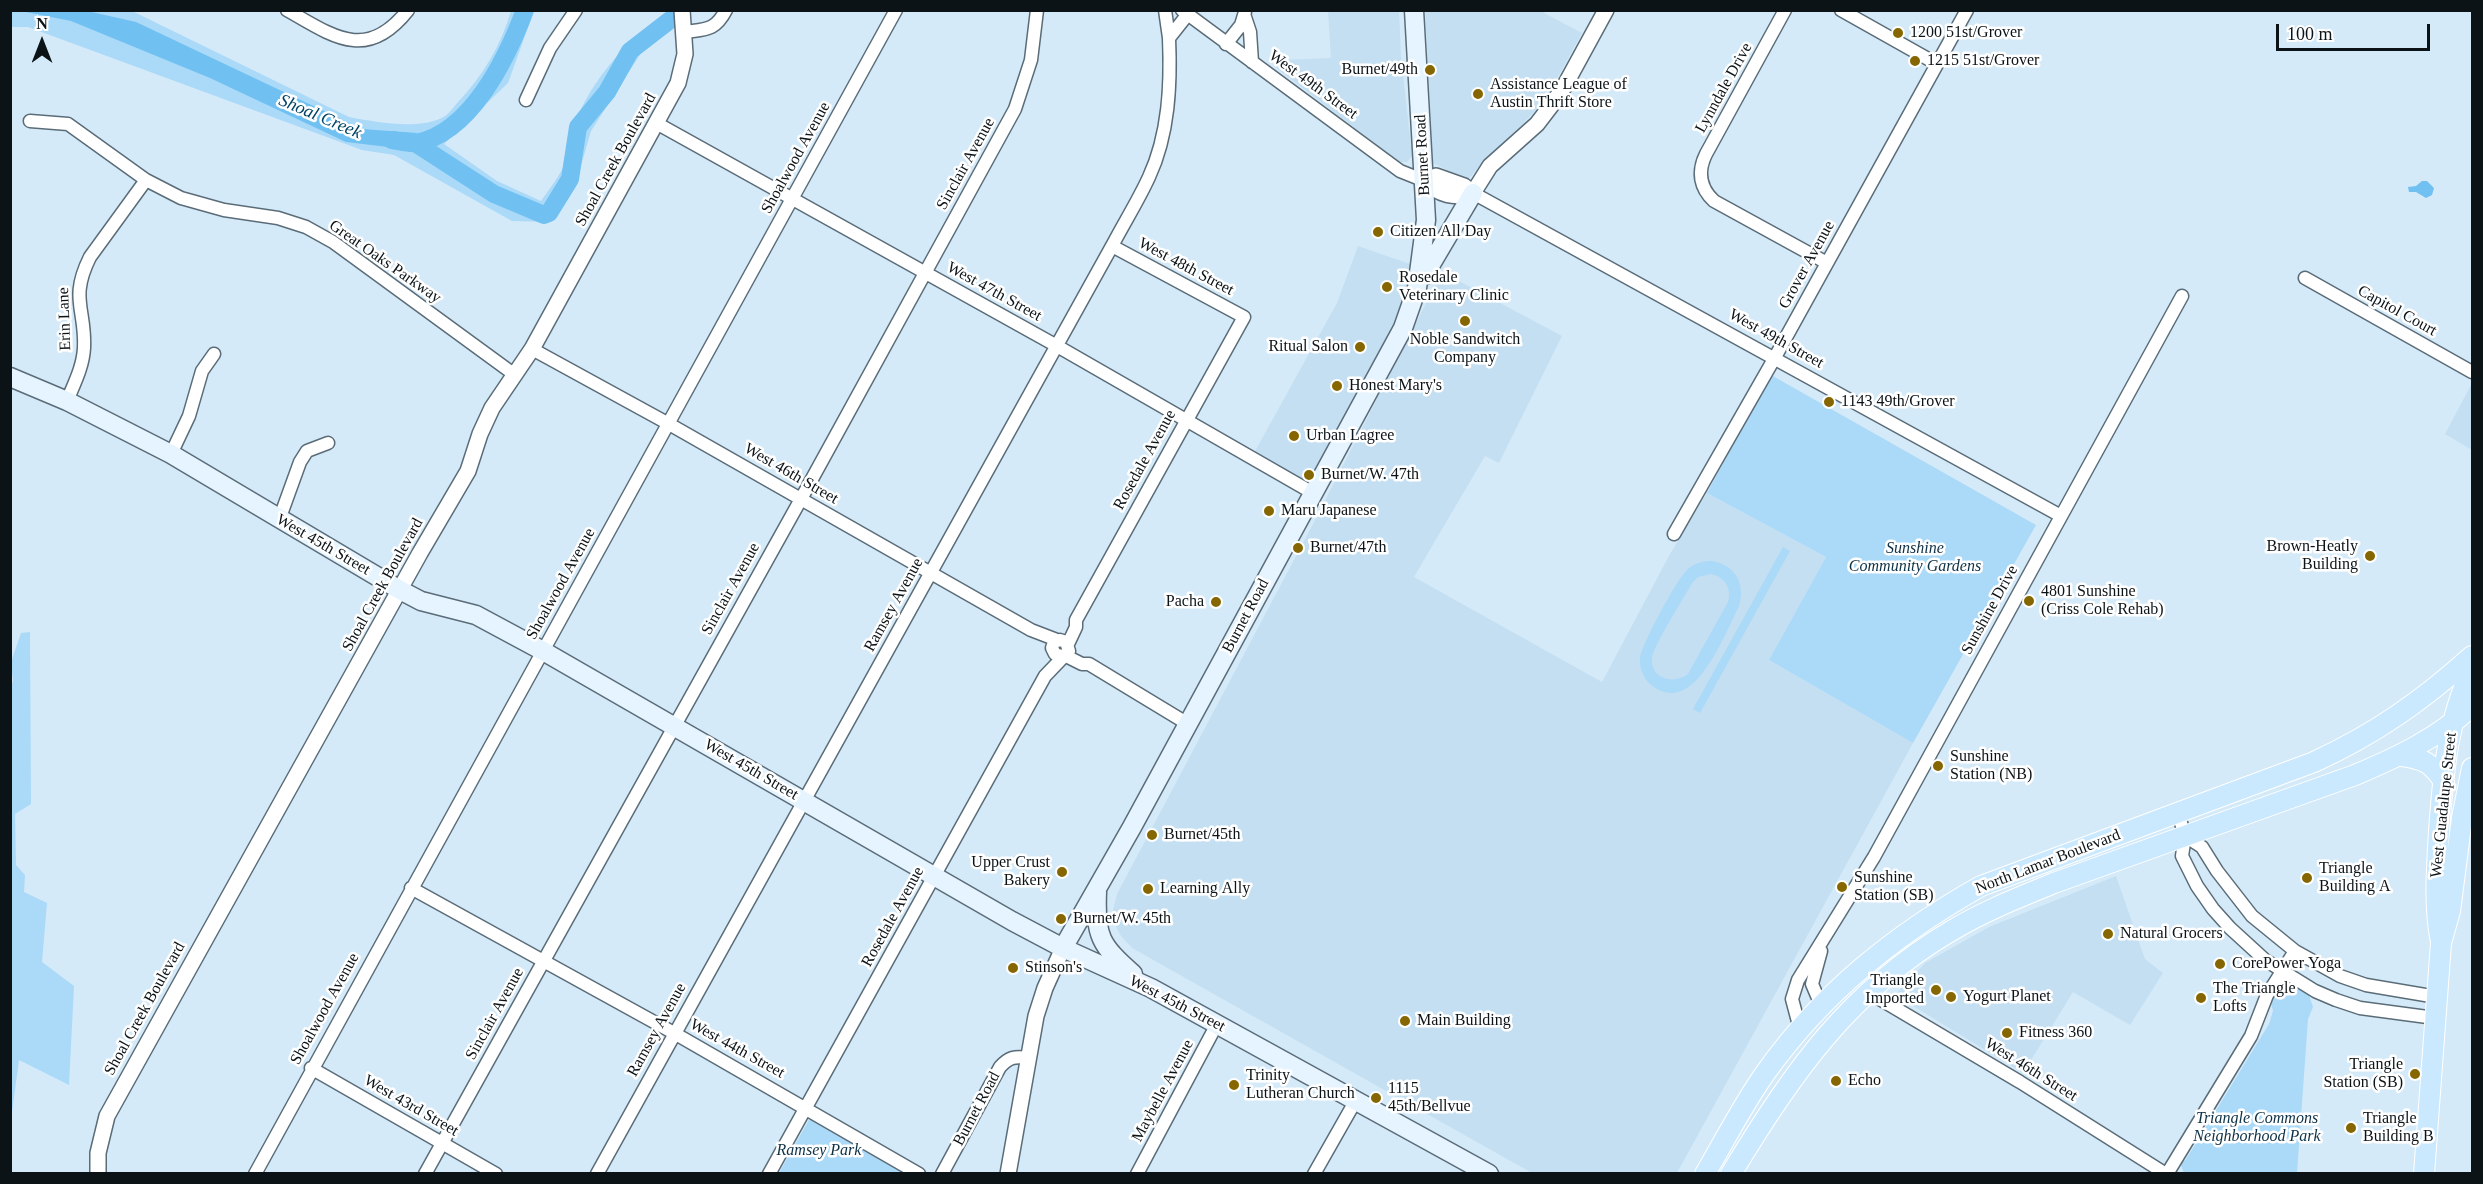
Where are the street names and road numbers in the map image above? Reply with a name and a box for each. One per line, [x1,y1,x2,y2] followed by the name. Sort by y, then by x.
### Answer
[1691,40,1757,136] street label: Lynndale Drive
[1265,46,1361,124] street label: West 49th Street
[571,90,661,230] street label: Shoal Creek Boulevard
[757,99,835,217] street label: Shoalwood Avenue
[1411,114,1435,196] street label: Burnet Road
[933,115,999,213] street label: Sinclair Avenue
[325,216,445,308] street label: Great Oaks Parkway
[1775,218,1839,312] street label: Grover Avenue
[1135,234,1237,300] street label: West 48th Street
[943,258,1045,326] street label: West 47th Street
[2354,281,2440,341] street label: Capitol Court
[54,287,76,351] street label: Erin Lane
[1725,305,1827,373] street label: West 49th Street
[1110,407,1180,513] street label: Rosedale Avenue
[741,439,841,509] street label: West 46th Street
[273,510,373,580] street label: West 45th Street
[338,515,428,655] street label: Shoal Creek Boulevard
[522,525,600,643] street label: Shoalwood Avenue
[698,540,764,638] street label: Sinclair Avenue
[860,555,928,655] street label: Ramsey Avenue
[1958,562,2022,658] street label: Sunshine Drive
[1218,576,1274,656] street label: Burnet Road
[2427,731,2461,879] street label: West Guadalupe Street
[701,735,801,805] street label: West 45th Street
[1973,825,2123,899] street label: North Lamar Boulevard
[858,864,928,970] street label: Rosedale Avenue
[100,939,190,1079] street label: Shoal Creek Boulevard
[286,950,364,1068] street label: Shoalwood Avenue
[462,965,528,1063] street label: Sinclair Avenue
[1126,972,1228,1036] street label: West 45th Street
[623,980,691,1080] street label: Ramsey Avenue
[686,1015,788,1083] street label: West 44th Street
[1981,1034,2081,1106] street label: West 46th Street
[1128,1037,1198,1145] street label: Maybelle Avenue
[949,1069,1005,1149] street label: Burnet Road
[360,1071,462,1141] street label: West 43rd Street

